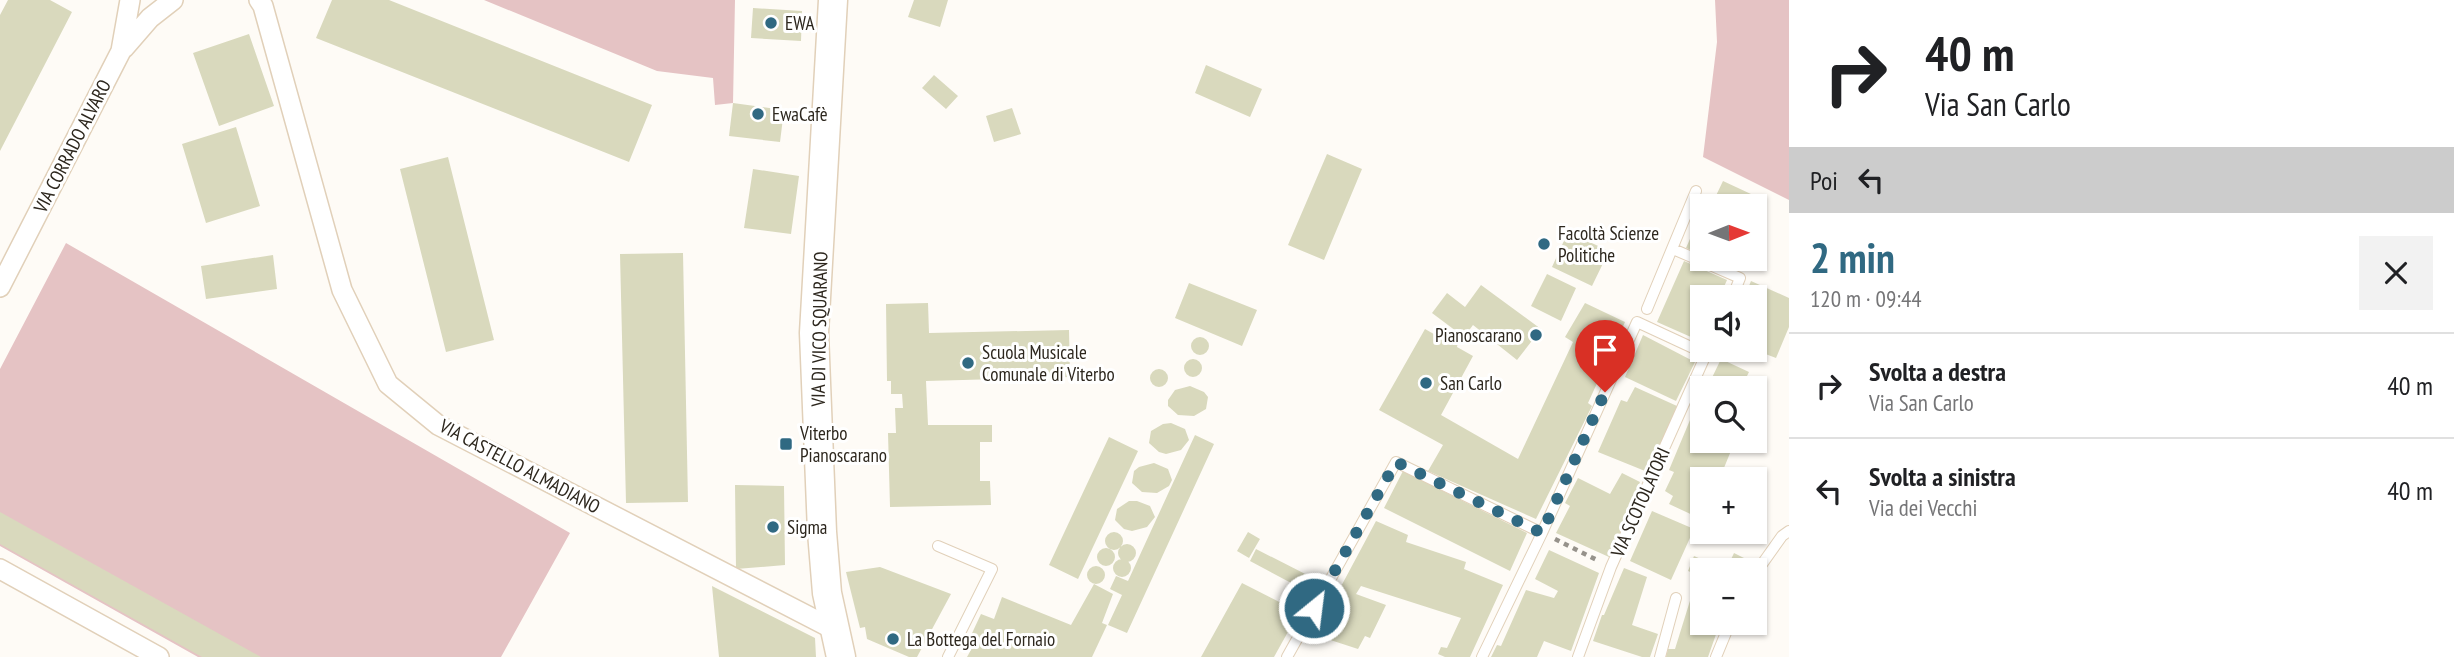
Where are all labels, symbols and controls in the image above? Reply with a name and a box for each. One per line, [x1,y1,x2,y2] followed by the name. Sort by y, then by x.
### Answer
[785,11,814,35] place label: EWA
[763,15,779,31] marker: EWA
[1925,21,2014,85] text: 40 m
[1810,28,1901,119] icon: right
[28,75,116,218] street label: VIA CORRADO ALVARO
[1925,83,2071,125] text: Via San Carlo
[772,102,828,126] place label: EwaCafè
[750,106,766,122] marker: EwaCafè
[1852,161,1890,199] icon: left
[1810,164,1838,197] text: Poi
[1690,194,1768,271] north arrow
[1690,194,1767,635] map controls
[1558,221,1659,267] place label: Facoltà Scienze Politiche
[1810,230,1895,285] text: 2 min
[1536,236,1552,252] marker: Facoltà Scienze Politiche
[2359,236,2433,310] button: close
[806,251,832,408] street label: VIA DI VICO SQUARANO
[1810,284,1922,313] text: 120 m · 09:44
[1690,285,1767,362] button: sound
[1575,320,1635,392] pin
[1435,323,1522,347] place label: Pianoscarano
[1528,327,1544,343] marker: Pianoscarano
[1586,331,1624,369] icon: arrive
[982,340,1115,386] place label: Scuola Musicale Comunale di Viterbo
[960,355,976,371] marker: Scuola Musicale Comunale di Viterbo
[1869,355,2006,388] text: Svolta a destra
[1810,367,1848,405] icon: right
[2387,369,2433,402] text: 40 m
[1440,371,1502,395] place label: San Carlo
[1418,375,1434,391] marker: San Carlo
[1690,376,1767,453] button: search
[1869,388,1974,417] text: Via San Carlo
[435,413,604,518] street label: VIA CASTELLO ALMADIANO
[799,421,887,467] place label: Viterbo Pianoscarano
[778,436,794,452] marker: Viterbo Pianoscarano
[1605,443,1675,562] street label: VIA SCOTOLATORI
[1869,460,2016,493] text: Svolta a sinistra
[1690,467,1767,544] button: +
[1810,472,1848,510] icon: left
[2387,474,2433,507] text: 40 m
[1869,493,1977,522] text: Via dei Vecchi
[787,515,827,539] place label: Sigma
[765,519,781,535] marker: Sigma
[1690,558,1767,635] button: −
[1277,571,1351,645] position arrow
[907,627,1055,651] place label: La Bottega del Fornaio
[885,631,901,647] marker: La Bottega del Fornaio

